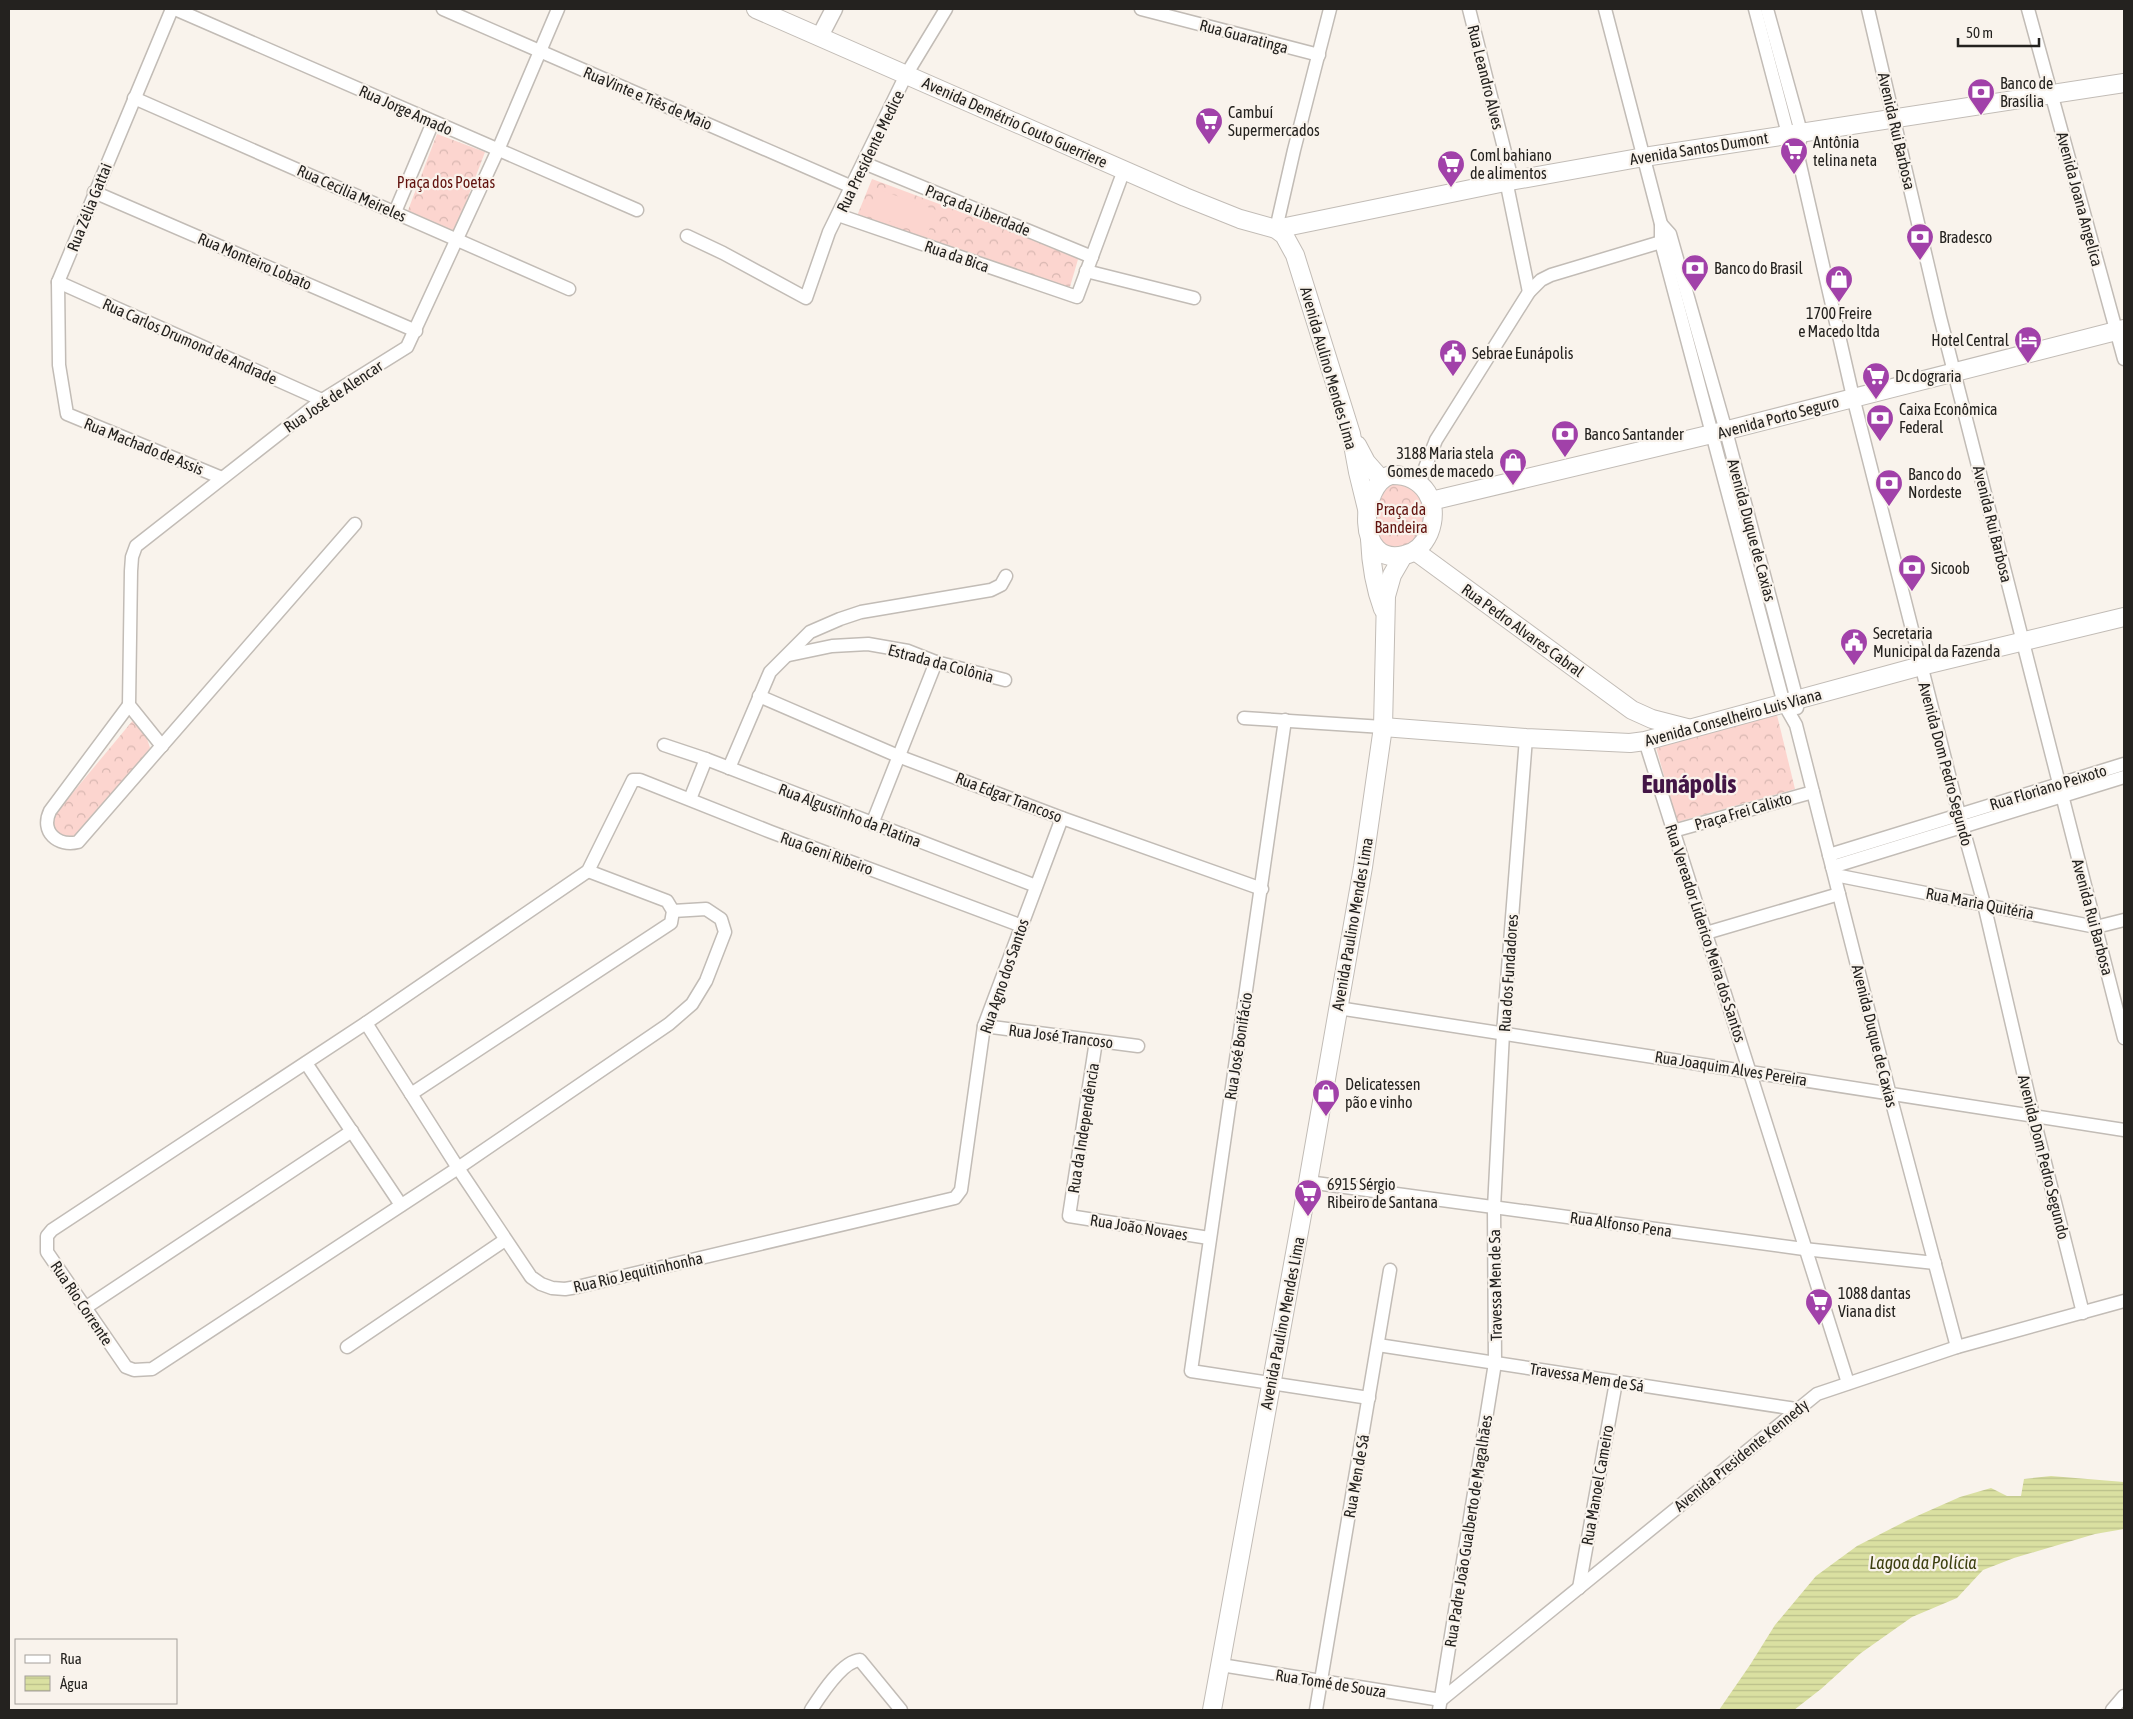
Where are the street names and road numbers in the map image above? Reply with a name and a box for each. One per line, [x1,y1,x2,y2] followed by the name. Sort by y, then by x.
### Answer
[1198,16,1290,57] street label: Rua Guaratinga
[1464,23,1508,132] street label: Rua Leandro Alves
[581,63,715,133] street label: RuaVinte e Três de Maio
[1875,71,1919,191] street label: Avenida Rui Barbosa
[920,73,1110,171] street label: Avenida Demétrio Couto Guerriere
[356,81,455,140] street label: Rua Jorge Amado
[833,87,907,215] street label: Rua Presidente Medice
[1628,128,1770,168] street label: Avenida Santos Dumont
[2052,130,2107,268] street label: Avenida Joana Angelica
[63,160,115,254] street label: Rua Zélia Gattai
[295,161,410,225] street label: Rua Cecilia Meireles
[922,181,1033,240] street label: Praça da Liberdade
[195,229,315,293] street label: Rua Monteiro Lobato
[922,237,992,275] street label: Rua da Bica
[1297,285,1361,451] street label: Avenida Aulino Mendes Lima
[100,294,280,388] street label: Rua Carlos Drumond de Andrade
[280,356,386,436] street label: Rua José de Alencar
[1715,392,1841,443] street label: Avenida Porto Seguro
[82,414,207,478] street label: Rua Machado de Assis
[1723,457,1780,604] street label: Avenida Duque de Caxias
[1970,464,2016,584] street label: Avenida Rui Barbosa
[1459,580,1588,681] street label: Rua Pedro Alvares Cabral
[886,640,996,686] street label: Estrada da Colônia
[1915,680,1977,848] street label: Avenida Dom Pedro Segundo
[1642,685,1824,749] street label: Avenida Conselheiro Luis Viana
[1987,761,2109,813] street label: Rua Floriano Peixoto
[953,768,1065,827] street label: Rua Edgar Trancoso
[776,780,924,851] street label: Rua Algustinho da Platina
[1692,789,1794,834] street label: Praça Frei Calixto
[1662,822,1750,1045] street label: Rua Vereador Liderico Meira dos Santos
[778,828,876,878] street label: Rua Geni Ribeiro
[1328,836,1376,1012] street label: Avenida Paulino Mendes Lima
[2069,857,2117,977] street label: Avenida Rui Barbosa
[1924,884,2036,922] street label: Rua Maria Quitéria
[1495,913,1521,1032] street label: Rua dos Fundadores
[976,916,1033,1036] street label: Rua Agno dos Santos
[1848,963,1902,1110] street label: Avenida Duque de Caxias
[1221,991,1255,1101] street label: Rua José Bonifácio
[1008,1021,1114,1051] street label: Rua José Trancoso
[1653,1047,1808,1090] street label: Rua Joaquim Alves Pereira
[1064,1062,1103,1195] street label: Rua da Independência
[2014,1073,2073,1241] street label: Avenida Dom Pedro Segundo
[1569,1208,1673,1240] street label: Rua Alfonso Pena
[1089,1210,1190,1244] street label: Rua João Novaes
[1485,1229,1505,1341] street label: Travessa Men de Sa
[1256,1235,1308,1411] street label: Avenida Paulino Mendes Lima
[571,1248,705,1297] street label: Rua Rio Jequitinhonha
[47,1257,117,1349] street label: Rua Rio Corrente
[1529,1359,1645,1395] street label: Travessa Mem de Sá
[1670,1395,1813,1515] street label: Avenida Presidente Kennedy
[1441,1413,1496,1649] street label: Rua Padre João Gualberto de Magalhães
[1578,1423,1616,1547] street label: Rua Manoel Cameiro
[1340,1433,1372,1519] street label: Rua Men de Sá
[1274,1665,1388,1701] street label: Rua Tomé de Souza

